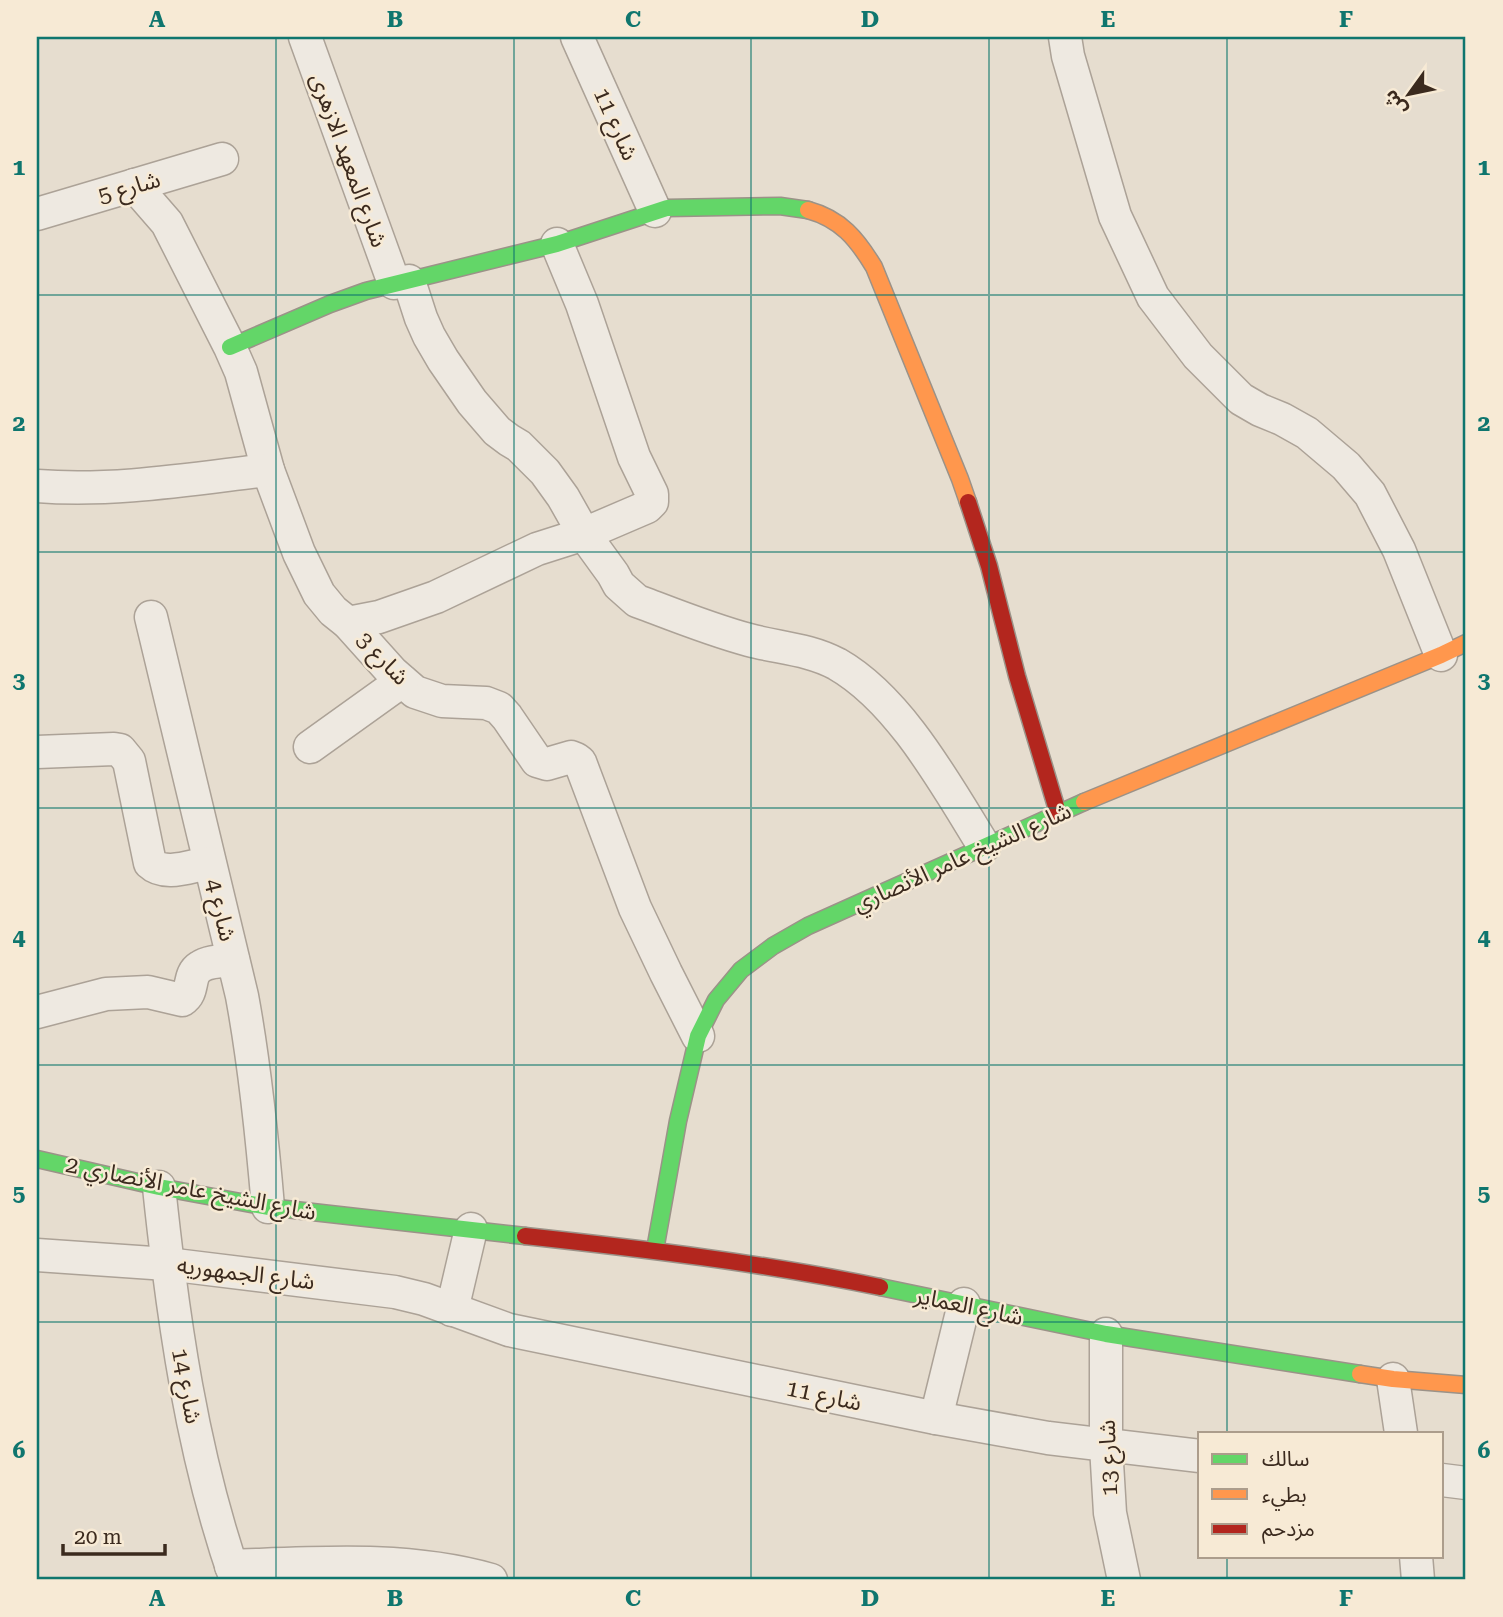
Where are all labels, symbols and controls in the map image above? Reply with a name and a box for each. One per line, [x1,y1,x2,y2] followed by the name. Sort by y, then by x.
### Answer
[149,6,166,33] text: A
[387,6,403,33] text: B
[625,6,641,33] text: C
[861,6,879,33] text: D
[1101,6,1115,33] text: E
[1339,6,1353,33] text: F
[1374,60,1444,130] north arrow
[302,69,393,252] street label: شارع المعهد الازهرى
[585,84,643,166] street label: شارع 11
[1378,86,1412,120] text: ش
[13,154,26,181] text: 1
[1478,154,1491,181] text: 1
[95,166,164,212] street label: شارع 5
[13,410,25,437] text: 2
[1478,410,1490,437] text: 2
[349,626,414,693] street label: شارع 3
[13,667,26,694] text: 3
[1478,667,1491,694] text: 3
[849,797,1077,921] street label: شارع الشيخ عامر الأنصاري
[197,876,241,945] street label: شارع 4
[13,924,26,951] text: 4
[1478,924,1491,951] text: 4
[63,1151,318,1229] street label: شارع الشيخ عامر الأنصاري 2
[13,1180,26,1207] text: 5
[1478,1180,1491,1207] text: 5
[175,1252,316,1298] street label: شارع الجمهوريه
[911,1282,1026,1334] street label: شارع العماير
[163,1346,207,1427] street label: شارع 14
[783,1374,864,1420] street label: شارع 11
[1094,1419,1126,1497] street label: شارع 13
[1198,1432,1444,1558] legend
[13,1437,26,1464] text: 6
[1478,1437,1491,1464] text: 6
[1262,1447,1309,1471] text: سالك
[1262,1483,1307,1511] text: بطيء
[63,1512,164,1556] scale bar
[1262,1517,1315,1544] text: مزدحم
[74,1525,122,1549] text: 20 m
[149,1585,166,1612] text: A
[387,1585,403,1612] text: B
[625,1585,641,1612] text: C
[861,1585,879,1612] text: D
[1101,1585,1115,1612] text: E
[1339,1585,1353,1612] text: F

